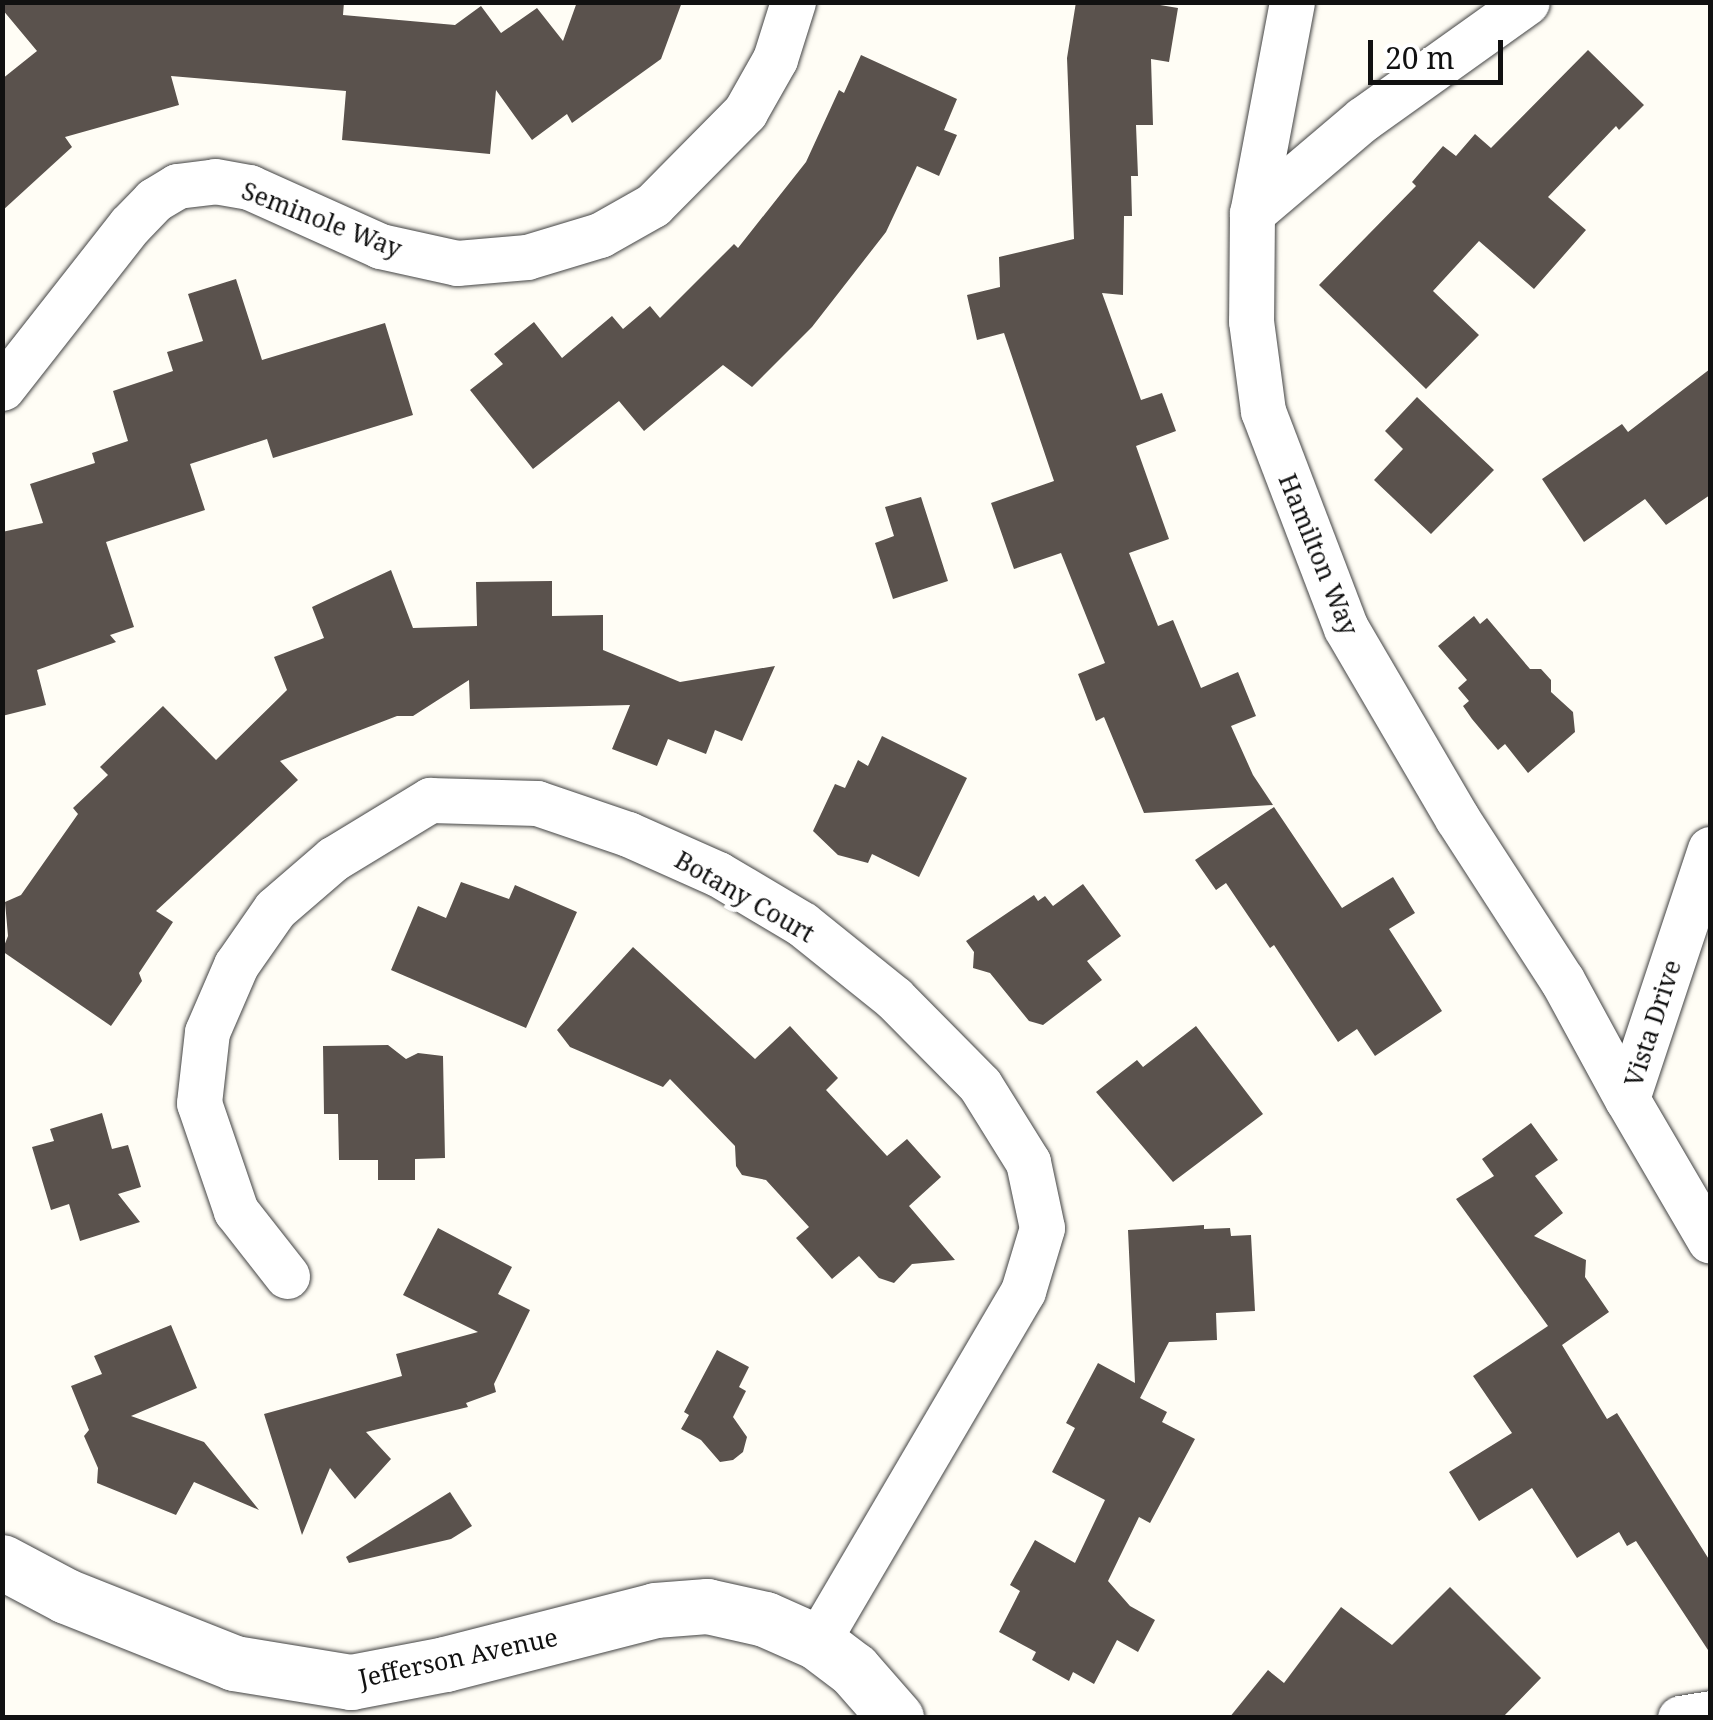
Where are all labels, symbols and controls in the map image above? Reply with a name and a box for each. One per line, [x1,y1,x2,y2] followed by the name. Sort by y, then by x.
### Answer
[1373,20,1508,82] scale bar
[1385,37,1455,78] text: 20 m
[238,175,406,263] street label: Seminole Way
[1273,469,1365,639] street label: Hamilton Way
[670,844,820,948] street label: Botany Court
[1617,956,1687,1090] street label: Vista Drive
[356,1621,560,1693] street label: Jefferson Avenue

